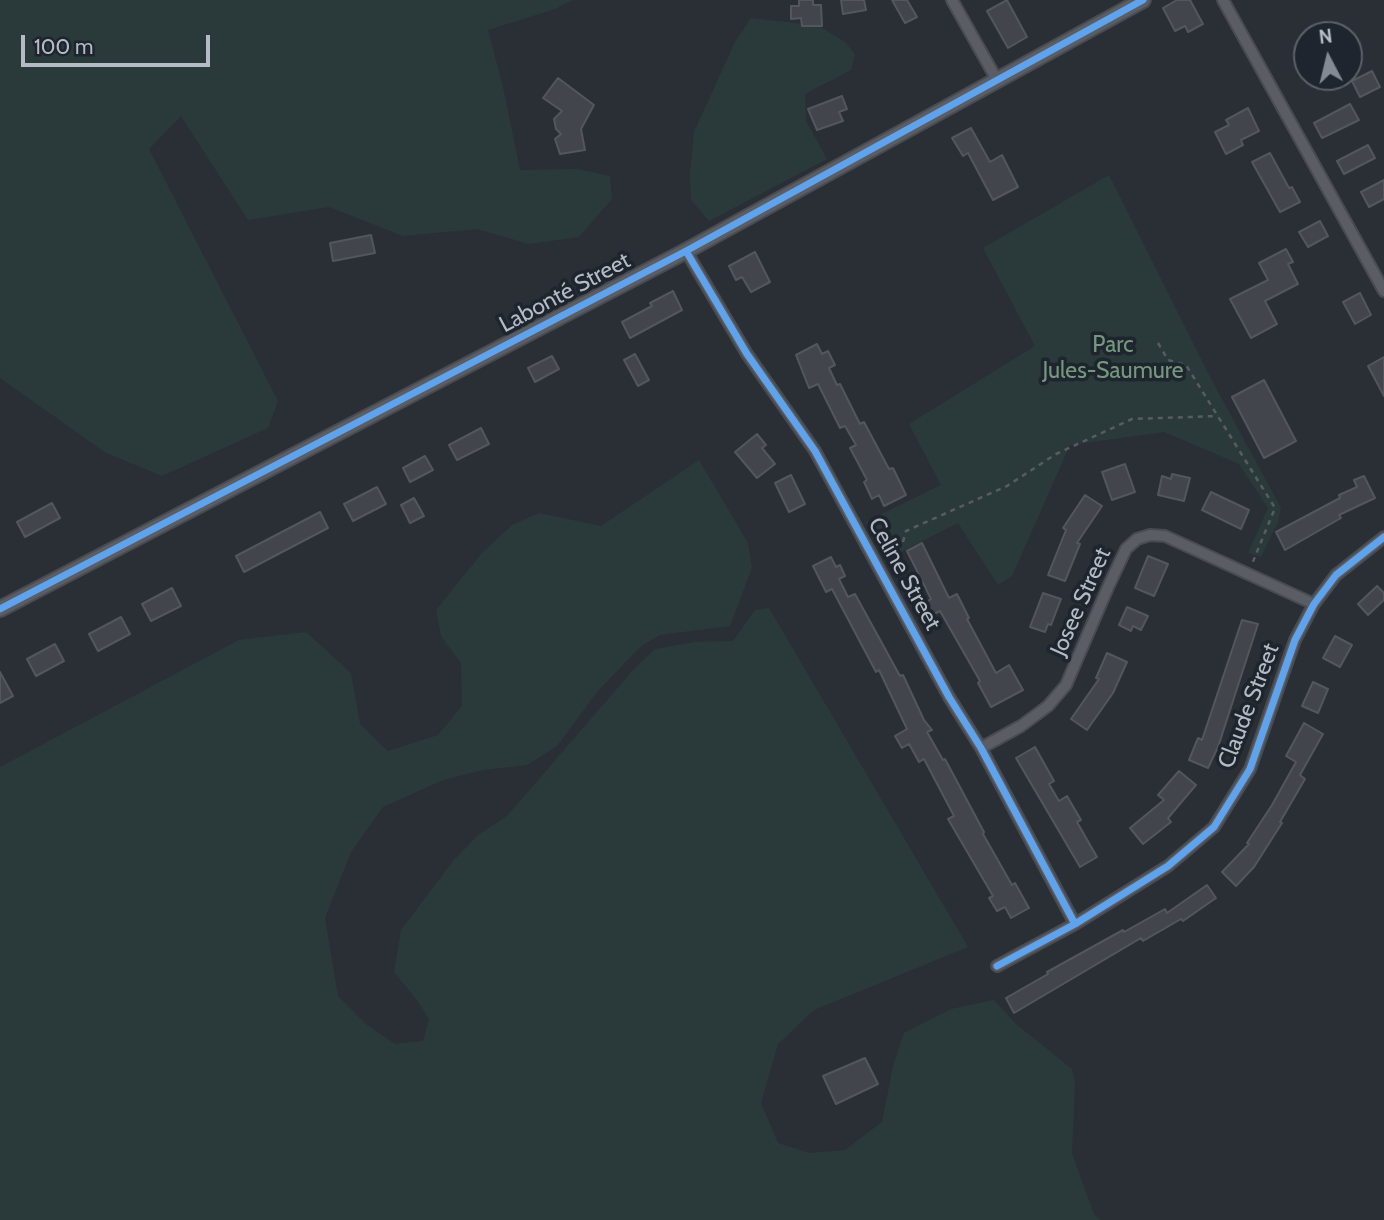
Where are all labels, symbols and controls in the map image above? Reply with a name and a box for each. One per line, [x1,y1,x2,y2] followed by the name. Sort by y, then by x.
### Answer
[24,21,214,65] scale bar
[1293,21,1363,91] north arrow
[1318,24,1334,49] text: N
[34,34,93,59] text: 100 m
[495,247,635,339] street label: Labonté Street
[1042,331,1184,385] park label: Parc Jules-Saumure
[862,513,946,635] street label: Celine Street
[1045,544,1117,660] street label: Josee Street
[1213,640,1285,772] street label: Claude Street

